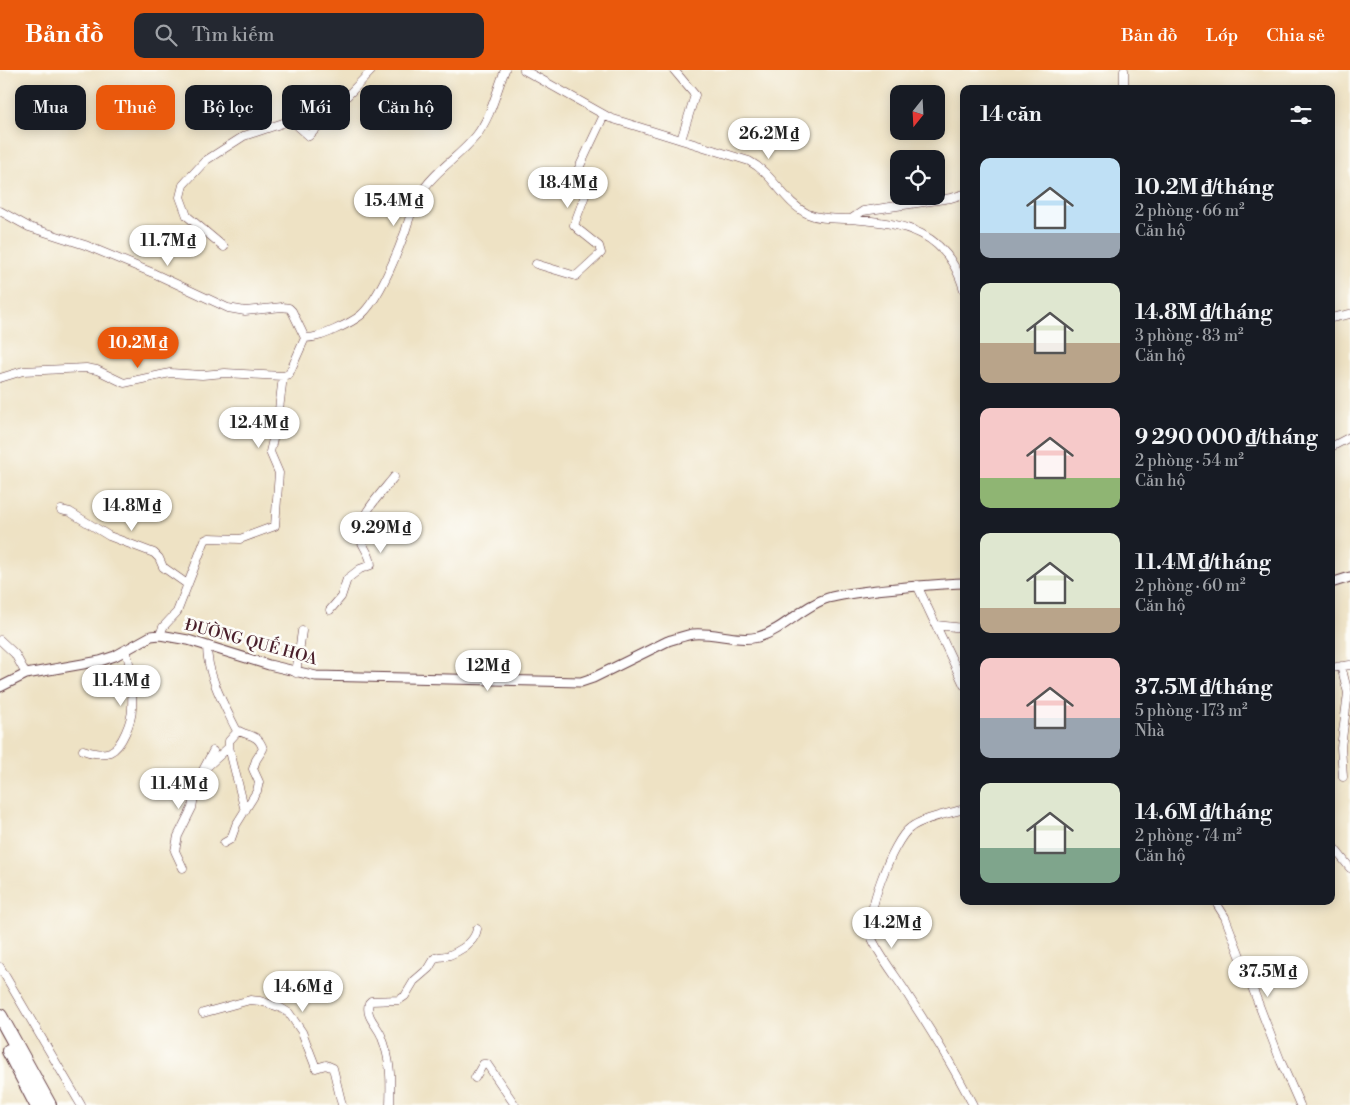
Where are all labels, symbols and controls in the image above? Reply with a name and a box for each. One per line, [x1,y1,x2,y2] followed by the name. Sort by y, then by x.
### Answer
[134,13,484,58] search box
[25,20,104,50] text: Bản đồ
[152,21,180,49] icon: search
[192,23,274,47] text: Tìm kiếm
[1121,24,1178,47] text: Bản đồ
[1206,24,1238,47] text: Lớp
[1266,24,1325,47] text: Chia sẻ
[15,85,86,130] chip: Mua
[96,85,175,130] chip: Thuê
[185,85,272,130] chip: Bộ lọc
[282,85,350,130] chip: Mới
[360,85,452,130] chip: Căn hộ
[890,85,945,140] north arrow
[890,85,945,205] map controls
[1287,101,1315,129] icon: filters
[980,102,1042,128] text: 14 căn
[723,118,815,160] pin: 26.2M ₫
[739,124,799,144] text: 26.2M ₫
[890,150,945,205] button: locate
[522,166,614,209] pin: 18.4M ₫
[539,173,597,193] text: 18.4M ₫
[1135,175,1273,201] text: 10.2M ₫/tháng
[1020,178,1080,238] icon: home
[348,184,440,227] pin: 15.4M ₫
[365,191,423,211] text: 15.4M ₫
[1135,201,1245,221] text: 2 phòng · 66 m²
[1135,221,1185,241] text: Căn hộ
[122,224,214,267] pin: 11.7M ₫
[140,231,196,251] text: 11.7M ₫
[1135,300,1272,326] text: 14.8M ₫/tháng
[1020,303,1080,363] icon: home
[92,326,184,369] pin: 10.2M ₫
[1135,326,1244,346] text: 3 phòng · 83 m²
[109,333,167,353] text: 10.2M ₫
[1135,346,1185,366] text: Căn hộ
[213,406,305,449] pin: 12.4M ₫
[230,413,288,433] text: 12.4M ₫
[1135,425,1318,451] text: 9 290 000 ₫/tháng
[1020,428,1080,488] icon: home
[1135,451,1244,471] text: 2 phòng · 54 m²
[1135,471,1185,491] text: Căn hộ
[86,490,178,532] pin: 14.8M ₫
[103,496,161,516] text: 14.8M ₫
[335,512,427,554] pin: 9.29M ₫
[351,518,411,538] text: 9.29M ₫
[1135,550,1271,576] text: 11.4M ₫/tháng
[1020,553,1080,613] icon: home
[1135,576,1245,596] text: 2 phòng · 60 m²
[1135,596,1185,616] text: Căn hộ
[183,611,322,670] street label: ĐƯỜNG QUẾ HOA
[453,650,523,692] pin: 12M ₫
[466,656,510,676] text: 12M ₫
[75,664,167,707] pin: 11.4M ₫
[93,671,149,691] text: 11.4M ₫
[1135,675,1272,701] text: 37.5M ₫/tháng
[1020,678,1080,738] icon: home
[1135,701,1248,721] text: 5 phòng · 173 m²
[1135,721,1165,741] text: Nhà
[133,768,225,810] pin: 11.4M ₫
[151,774,207,794] text: 11.4M ₫
[1135,800,1272,826] text: 14.6M ₫/tháng
[1020,803,1080,863] icon: home
[1135,826,1242,846] text: 2 phòng · 74 m²
[1135,846,1185,866] text: Căn hộ
[846,906,938,949] pin: 14.2M ₫
[863,913,921,933] text: 14.2M ₫
[1222,956,1314,998] pin: 37.5M ₫
[1239,962,1297,982] text: 37.5M ₫
[257,970,349,1013] pin: 14.6M ₫
[274,977,332,997] text: 14.6M ₫

